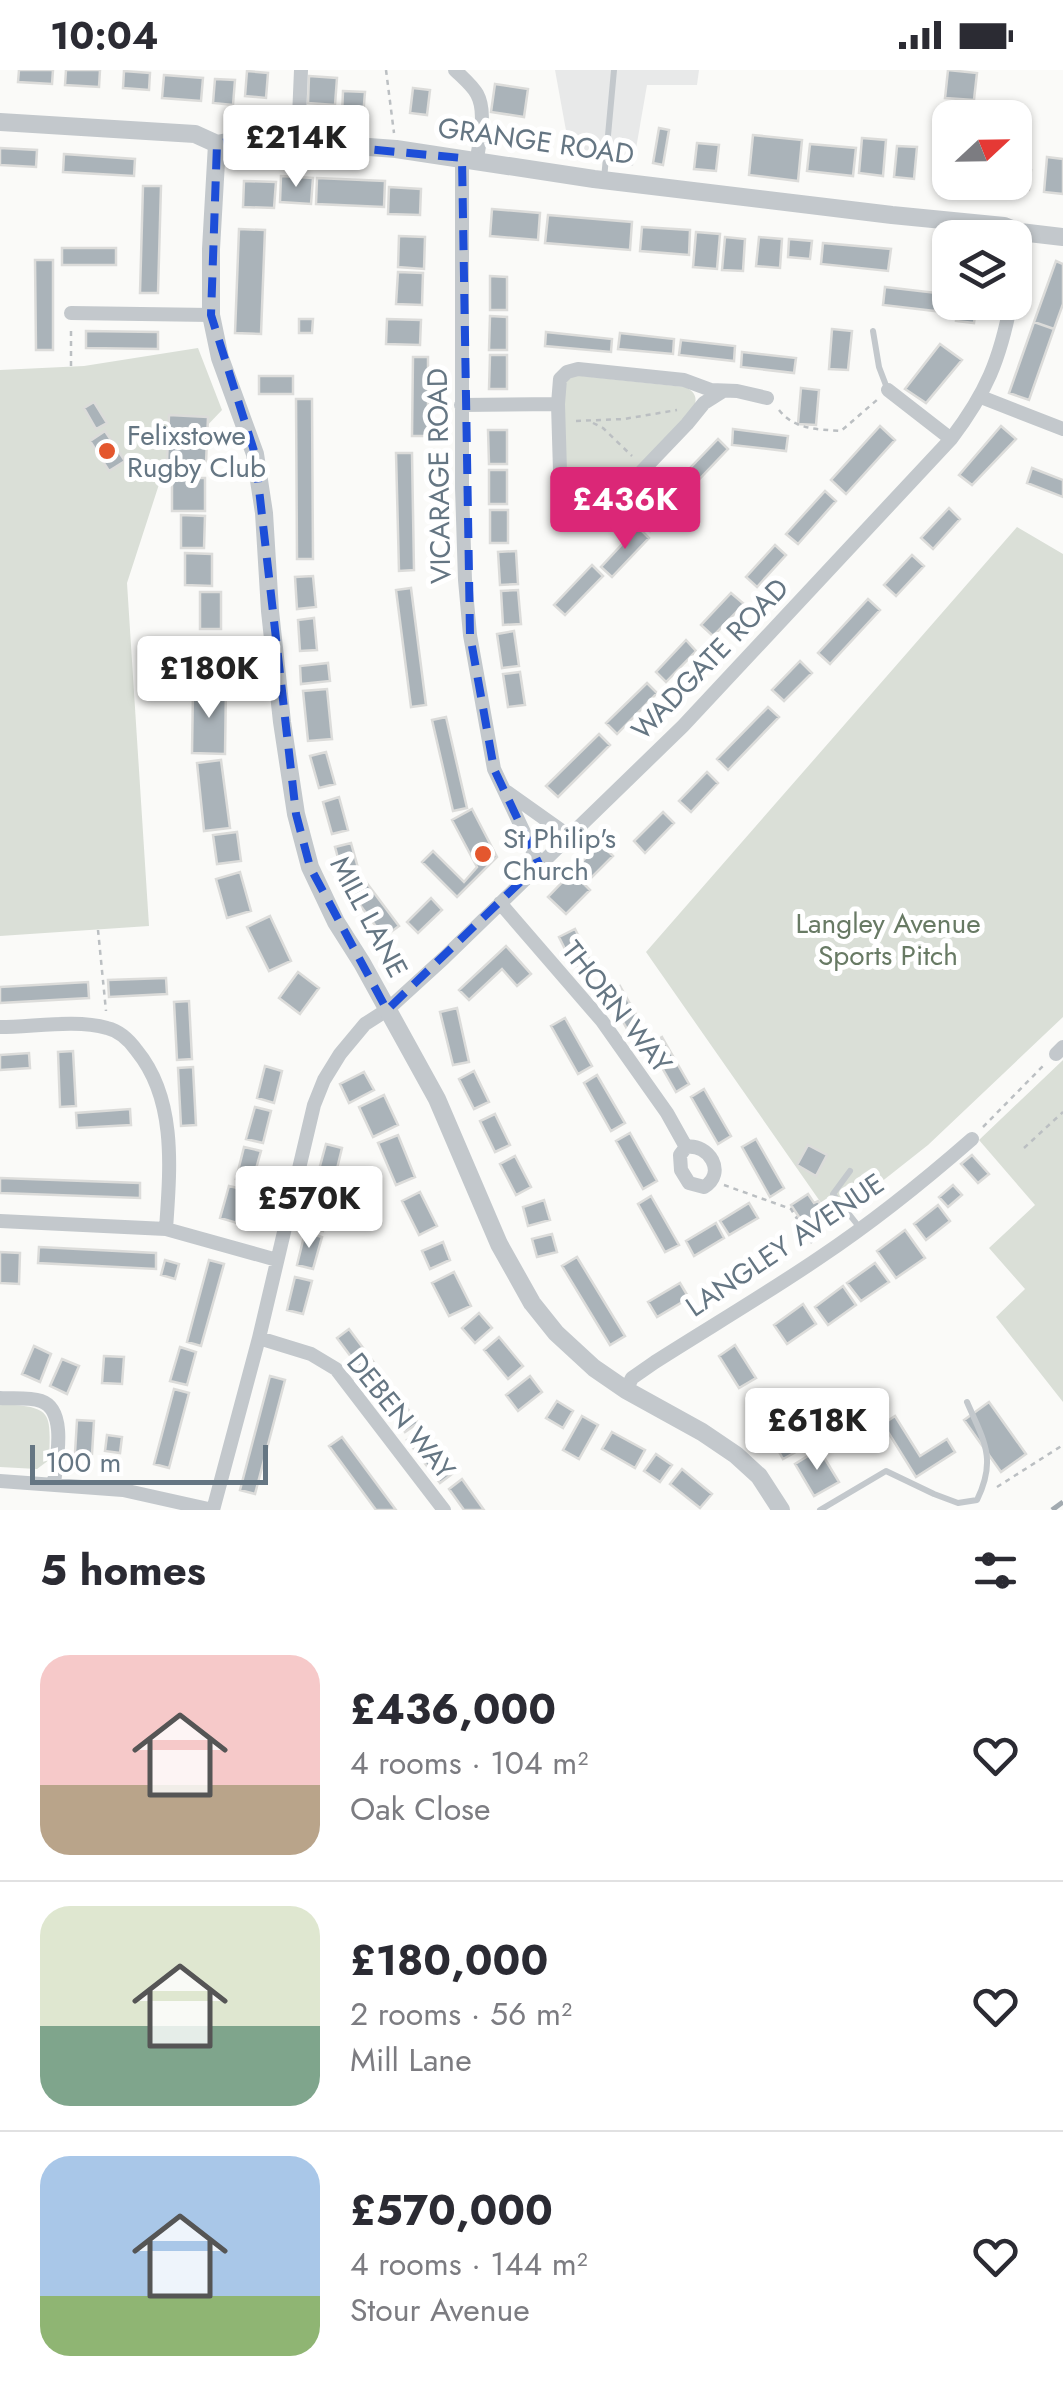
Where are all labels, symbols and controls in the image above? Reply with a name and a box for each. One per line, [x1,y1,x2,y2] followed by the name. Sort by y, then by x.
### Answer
[50,8,158,63] text: 10:04
[932,100,1032,200] north arrow
[932,100,1032,320] map controls
[226,105,366,190] pin: £214K
[435,107,637,175] street label: GRANGE ROAD
[245,114,347,160] text: £214K
[932,220,1032,320] button: layers
[417,368,461,584] street label: VICARAGE ROAD
[127,415,266,488] place label: Felixstowe Rugby Club
[96,440,118,462] marker: Felixstowe Rugby Club
[555,467,695,552] pin: £436K
[572,476,678,522] text: £436K
[622,569,798,749] street label: WADGATE ROAD
[139,636,279,721] pin: £180K
[159,645,259,691] text: £180K
[503,818,616,891] place label: St Philip's Church
[472,843,494,865] marker: St Philip's Church
[320,849,418,985] street label: MILL LANE
[795,903,981,976] park label: Langley Avenue Sports Pitch
[552,932,682,1082] street label: THORN WAY
[678,1163,892,1327] street label: LANGLEY AVENUE
[239,1166,379,1251] pin: £570K
[257,1175,361,1221] text: £570K
[337,1344,465,1488] street label: DEBEN WAY
[747,1388,887,1473] pin: £618K
[767,1397,867,1443] text: £618K
[30,1440,268,1484] scale bar
[45,1442,121,1483] text: 100 m
[40,1540,206,1601] text: 5 homes
[968,1543,1023,1598] icon: filters
[350,1679,556,1740] text: £436,000
[120,1695,240,1815] icon: home
[968,1728,1023,1783] icon: heart
[350,1740,588,1786] text: 4 rooms · 104 m²
[350,1786,490,1832] text: Oak Close
[350,1930,548,1991] text: £180,000
[120,1946,240,2066] icon: home
[968,1979,1023,2034] icon: heart
[350,1991,572,2037] text: 2 rooms · 56 m²
[350,2037,472,2083] text: Mill Lane
[350,2180,553,2241] text: £570,000
[120,2196,240,2316] icon: home
[968,2229,1023,2284] icon: heart
[350,2241,588,2287] text: 4 rooms · 144 m²
[350,2287,530,2333] text: Stour Avenue

